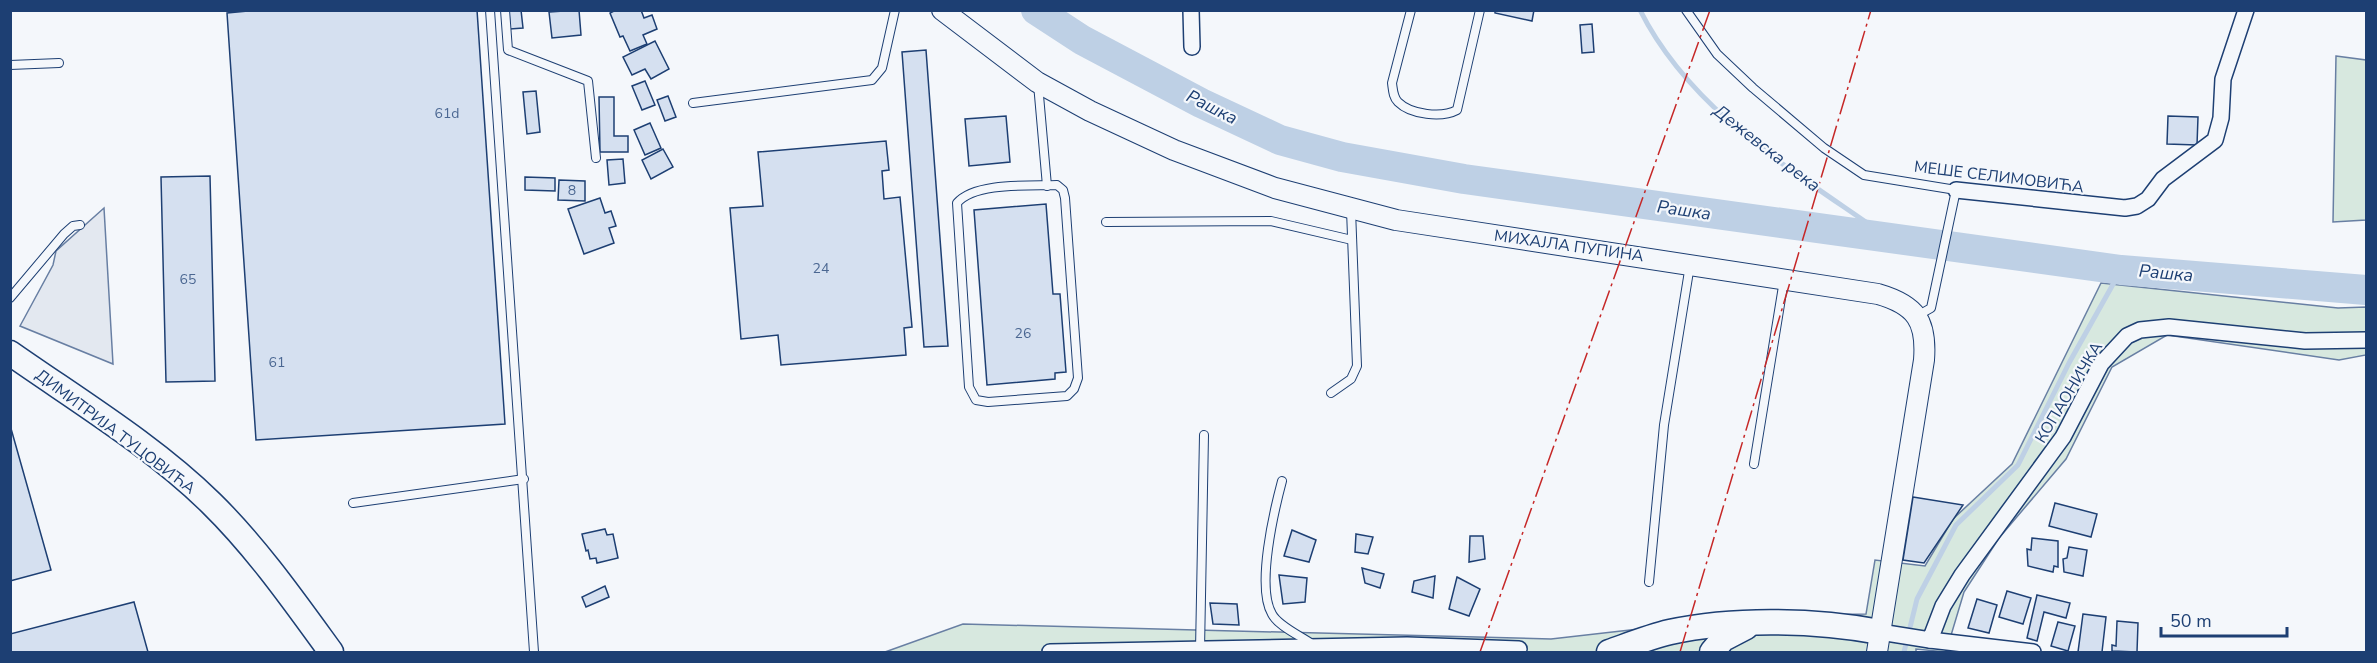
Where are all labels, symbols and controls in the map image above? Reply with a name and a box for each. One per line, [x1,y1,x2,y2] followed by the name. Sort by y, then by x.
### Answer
[1182,84,1242,130] water label: Рашка
[1708,98,1825,197] water label: Дежевска река
[435,104,459,123] house number: 61d
[1913,156,2085,198] street label: МЕШЕ СЕЛИМОВИЋА
[568,181,576,200] house number: 8
[1655,194,1713,226] water label: Рашка
[1493,225,1645,267] street label: МИХАЈЛА ПУПИНА
[813,259,829,278] house number: 24
[2138,259,2194,287] water label: Рашка
[180,270,196,289] house number: 65
[1015,324,1031,343] house number: 26
[2030,337,2108,447] street label: КОПАОНИЧКА
[269,353,285,372] house number: 61
[31,364,200,499] street label: ДИМИТРИЈА ТУЦОВИЋА
[2161,600,2287,638] scale bar
[2170,609,2212,633] text: 50 m

